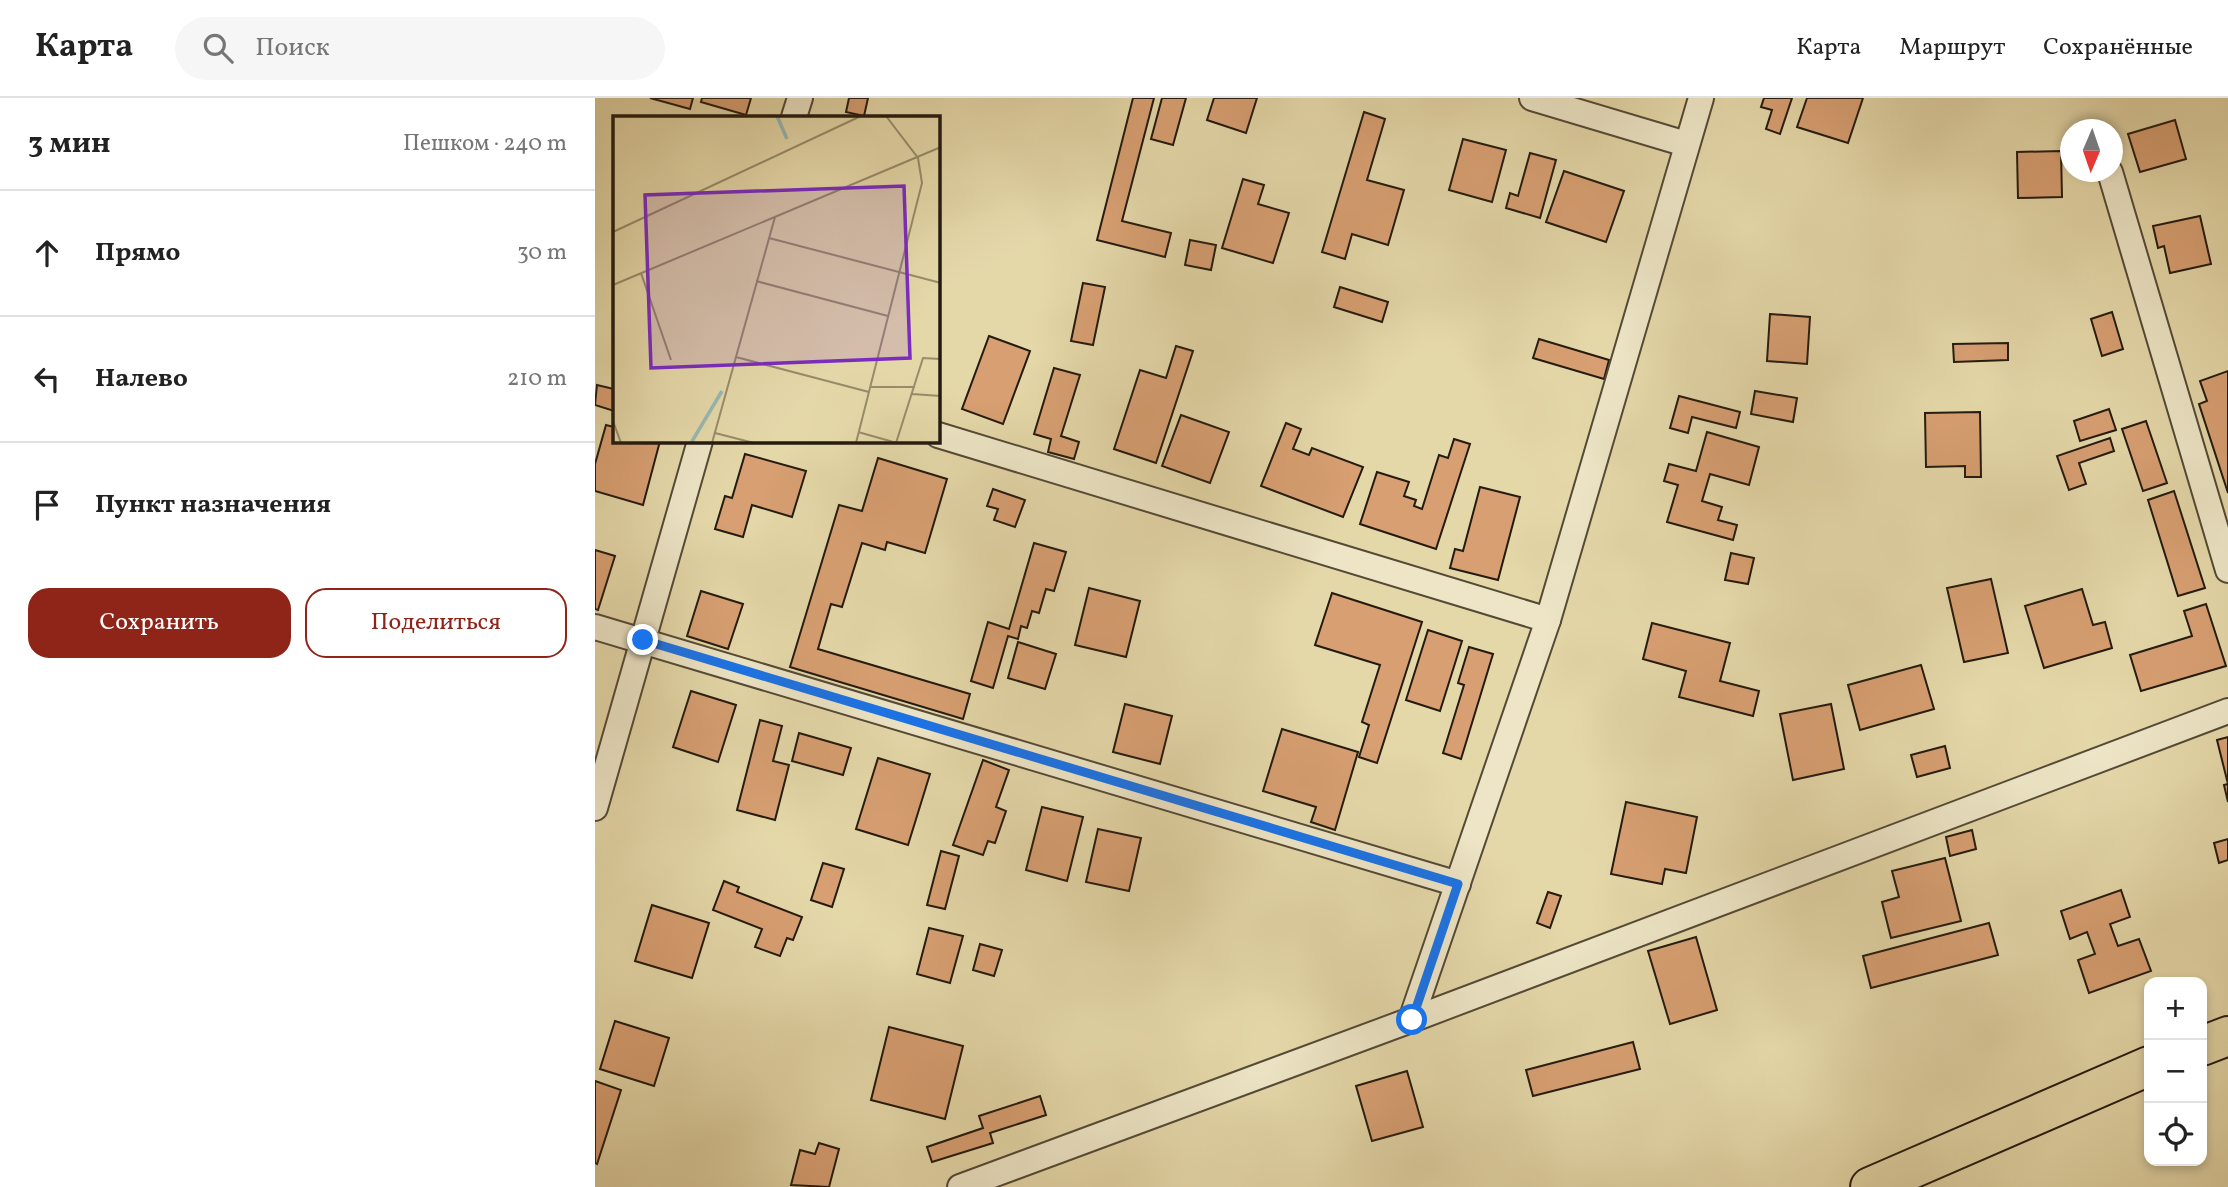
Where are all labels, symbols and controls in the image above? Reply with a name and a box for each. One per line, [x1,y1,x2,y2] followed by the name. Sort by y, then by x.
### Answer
[175,17,665,80] search box
[35,25,133,71] text: Карта
[199,29,237,67] icon: search
[255,30,330,66] text: Поиск
[1796,31,1861,65] text: Карта
[1899,31,2005,65] text: Маршрут
[2043,31,2193,65] text: Сохранённые
[613,116,940,443] inset map
[2060,119,2123,182] north arrow
[28,123,111,165] text: 3 мин
[403,128,567,160] text: Пешком · 240 m
[28,234,66,272] icon: ahead
[95,235,180,271] text: Прямо
[517,237,567,269] text: 30 m
[28,360,66,398] icon: left
[95,361,188,397] text: Налево
[507,363,567,395] text: 210 m
[28,486,66,524] icon: arrive
[95,487,331,523] text: Пункт назначения
[28,588,291,658] button: Сохранить
[305,588,567,658] button: Поделиться
[627,624,658,655] route end
[2144,977,2207,1166] map controls
[2144,977,2207,1040] button: +
[1396,1004,1427,1035] route start
[2144,1040,2207,1103] button: −
[2144,1103,2207,1166] button: locate

